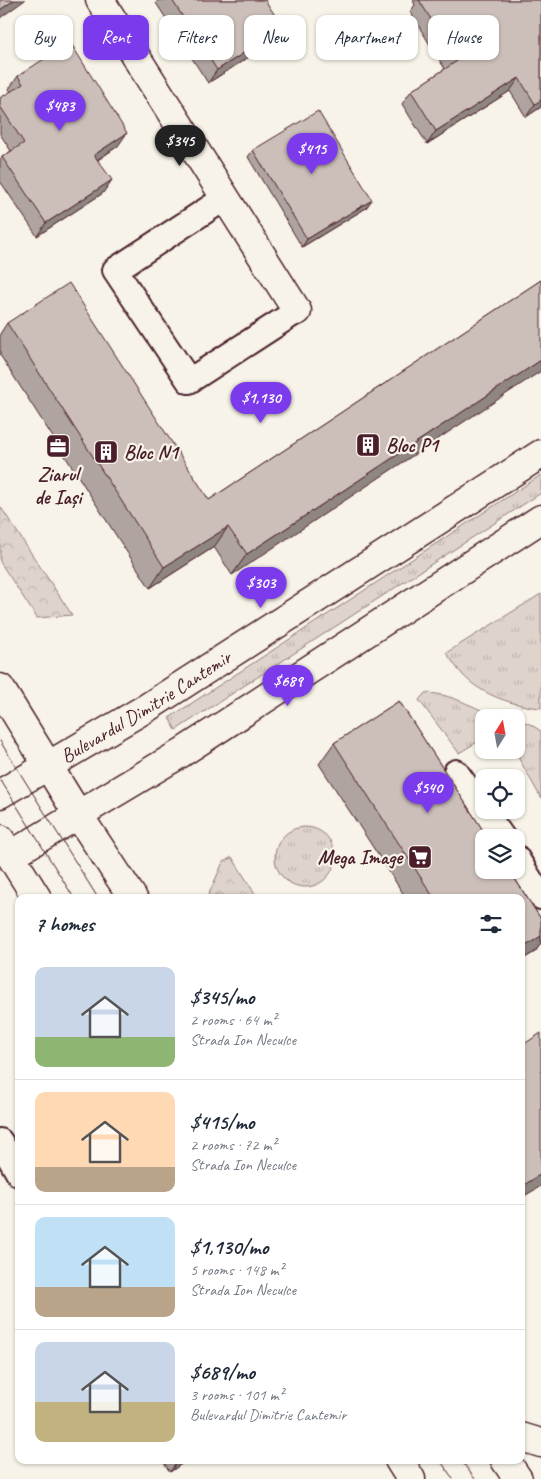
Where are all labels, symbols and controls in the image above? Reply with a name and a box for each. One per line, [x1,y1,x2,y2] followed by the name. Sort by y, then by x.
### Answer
[15,15,73,60] chip: Buy
[83,15,149,60] chip: Rent
[159,15,234,60] chip: Filters
[244,15,306,60] chip: New
[316,15,418,60] chip: Apartment
[428,15,499,60] chip: House
[30,90,90,132] pin: $483
[46,96,74,116] text: $483
[150,124,210,167] pin: $345
[166,131,194,151] text: $345
[282,132,342,175] pin: $415
[298,139,326,159] text: $415
[220,382,302,424] pin: $1,130
[241,388,281,408] text: $1,130
[355,432,381,458] building icon: Bloc P1
[45,433,71,459] office icon: Ziarul de Iași
[386,433,440,458] place label: Bloc P1
[93,439,119,465] building icon: Bloc N1
[124,440,180,465] place label: Bloc N1
[35,462,84,510] place label: Ziarul de Iași
[231,566,291,609] pin: $303
[247,573,275,593] text: $303
[56,644,237,768] street label: Bulevardul Dimitrie Cantemir
[258,664,318,707] pin: $689
[274,671,302,691] text: $689
[475,709,525,759] north arrow
[475,709,525,879] map controls
[475,769,525,819] button: locate
[398,772,458,814] pin: $540
[414,778,442,798] text: $540
[475,829,525,879] button: layers
[407,844,433,870] supermarket icon: Mega Image
[318,845,404,870] place label: Mega Image
[477,910,505,938] icon: filters
[35,911,94,937] text: 7 homes
[190,984,254,1010] text: $345/mo
[75,987,135,1047] icon: home
[190,1010,276,1030] text: 2 rooms · 64 m²
[190,1030,296,1050] text: Strada Ion Neculce
[190,1109,254,1135] text: $415/mo
[75,1112,135,1172] icon: home
[190,1135,276,1155] text: 2 rooms · 72 m²
[190,1155,296,1175] text: Strada Ion Neculce
[190,1234,268,1260] text: $1,130/mo
[75,1237,135,1297] icon: home
[190,1260,284,1280] text: 5 rooms · 148 m²
[190,1280,296,1300] text: Strada Ion Neculce
[190,1359,255,1385] text: $689/mo
[75,1362,135,1422] icon: home
[190,1385,284,1405] text: 3 rooms · 101 m²
[190,1405,346,1425] text: Bulevardul Dimitrie Cantemir

